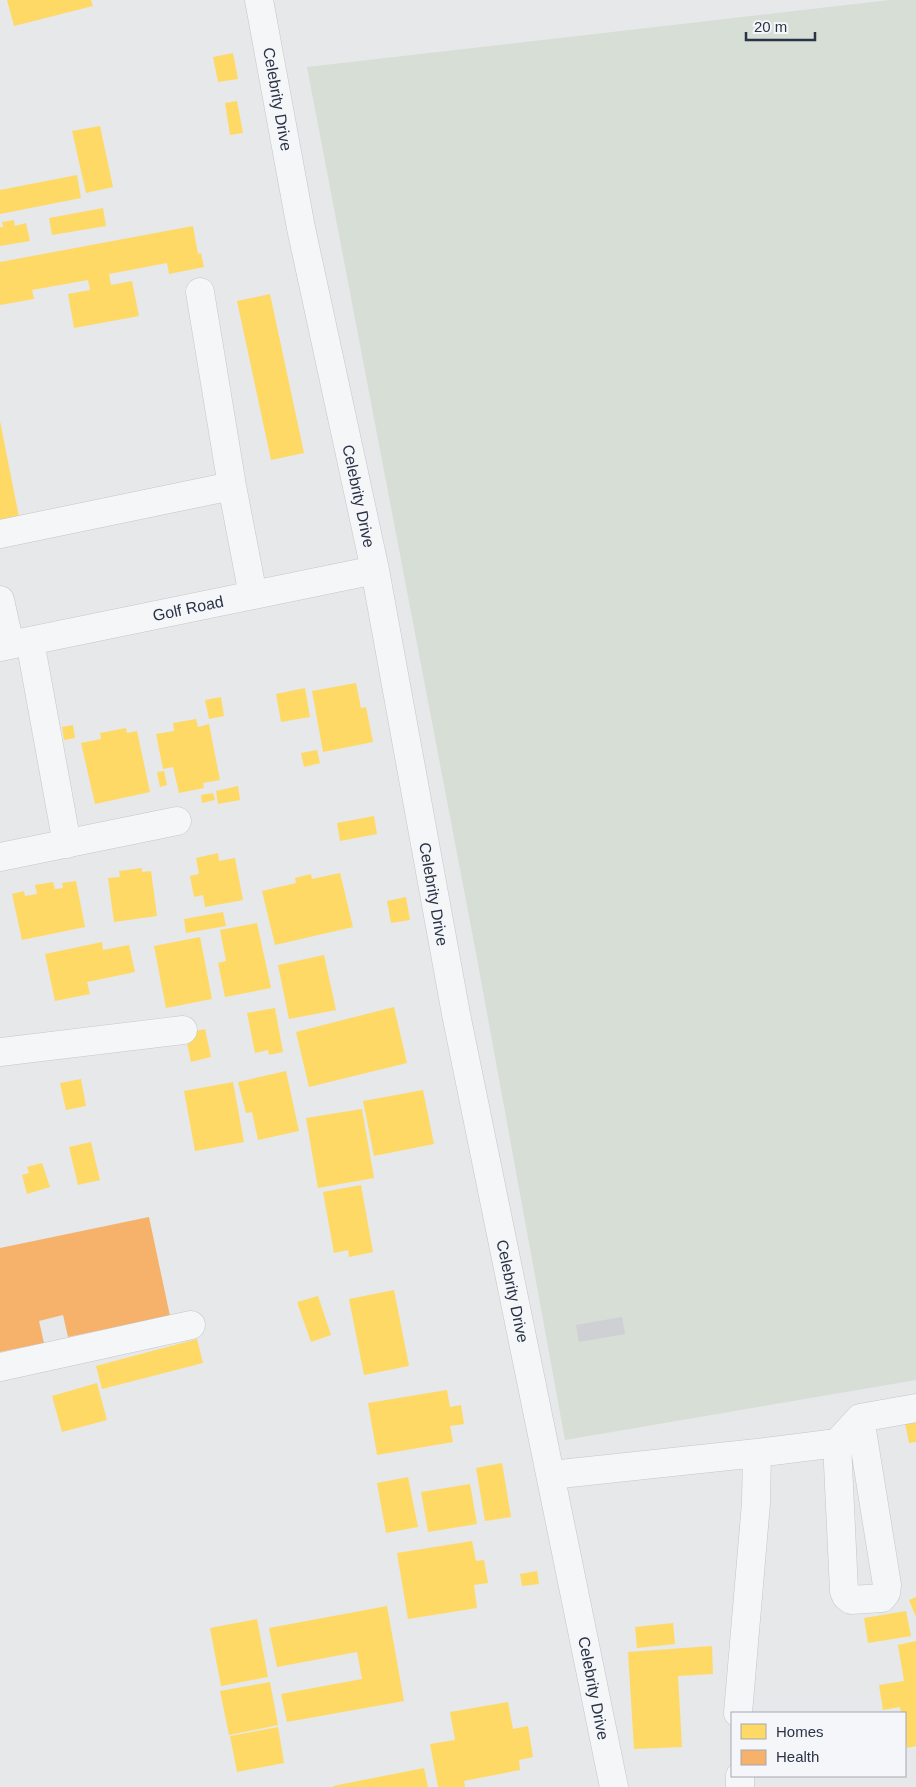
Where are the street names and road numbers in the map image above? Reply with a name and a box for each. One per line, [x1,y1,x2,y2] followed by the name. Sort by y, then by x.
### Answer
[260,46,295,152] street label: Celebrity Drive
[339,443,378,549] street label: Celebrity Drive
[151,593,225,624] street label: Golf Road
[416,841,451,947] street label: Celebrity Drive
[493,1238,532,1344] street label: Celebrity Drive
[575,1635,612,1741] street label: Celebrity Drive

